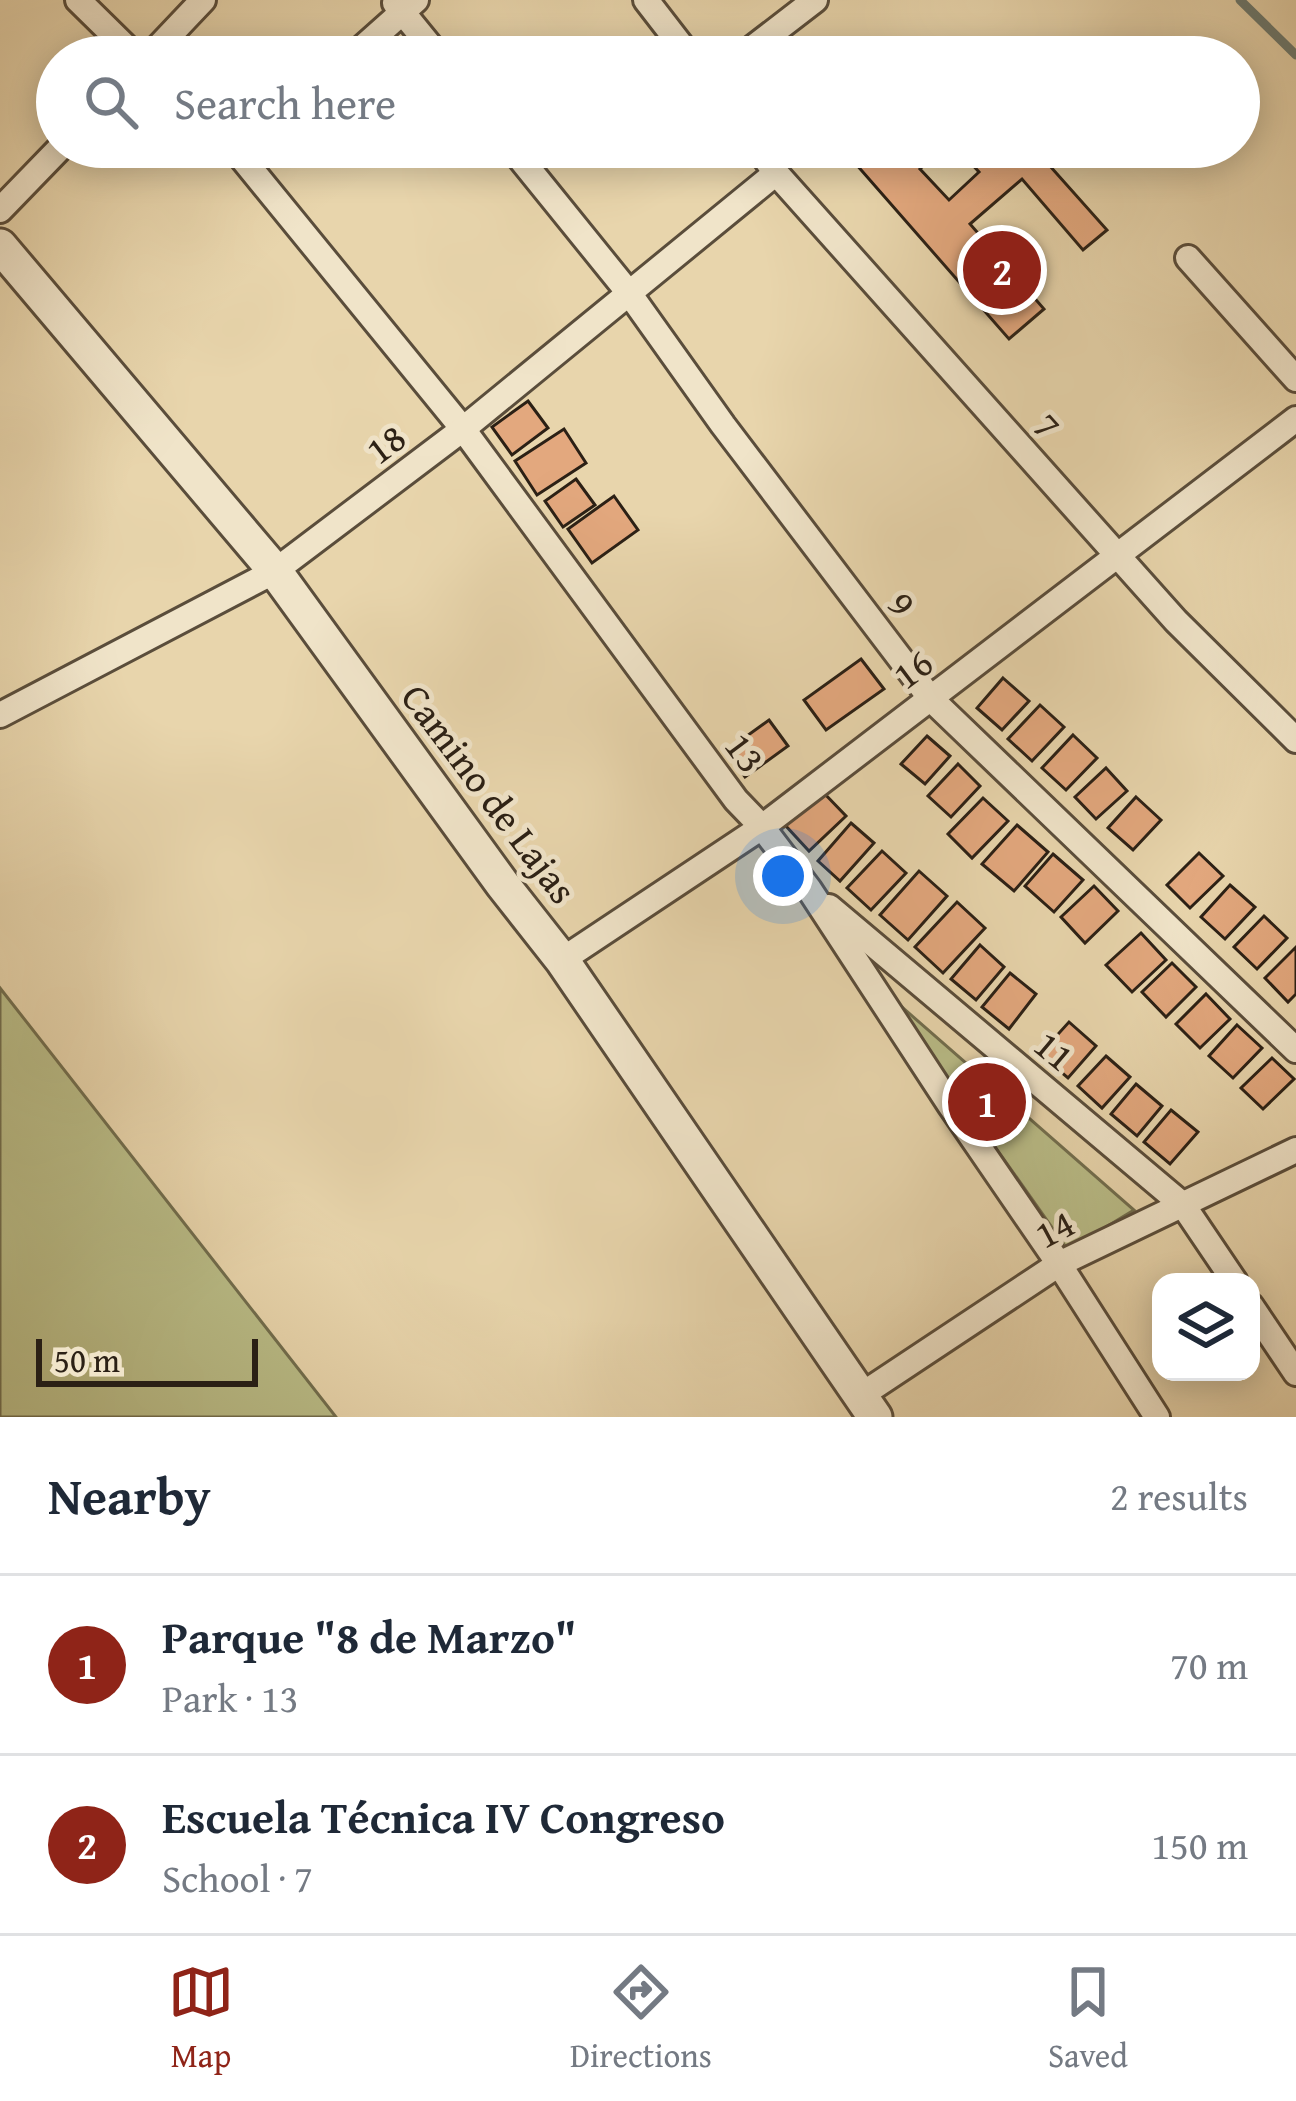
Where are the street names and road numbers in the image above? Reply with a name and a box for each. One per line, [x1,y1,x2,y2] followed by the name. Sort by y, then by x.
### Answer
[1021,399,1075,451] street label: 7
[353,409,417,477] street label: 18
[875,578,931,628] street label: 9
[880,634,944,702] street label: 16
[388,671,592,915] street label: Camino de Lajas
[712,720,780,784] street label: 13
[1022,1016,1088,1084] street label: 11
[1024,1194,1084,1262] street label: 14

